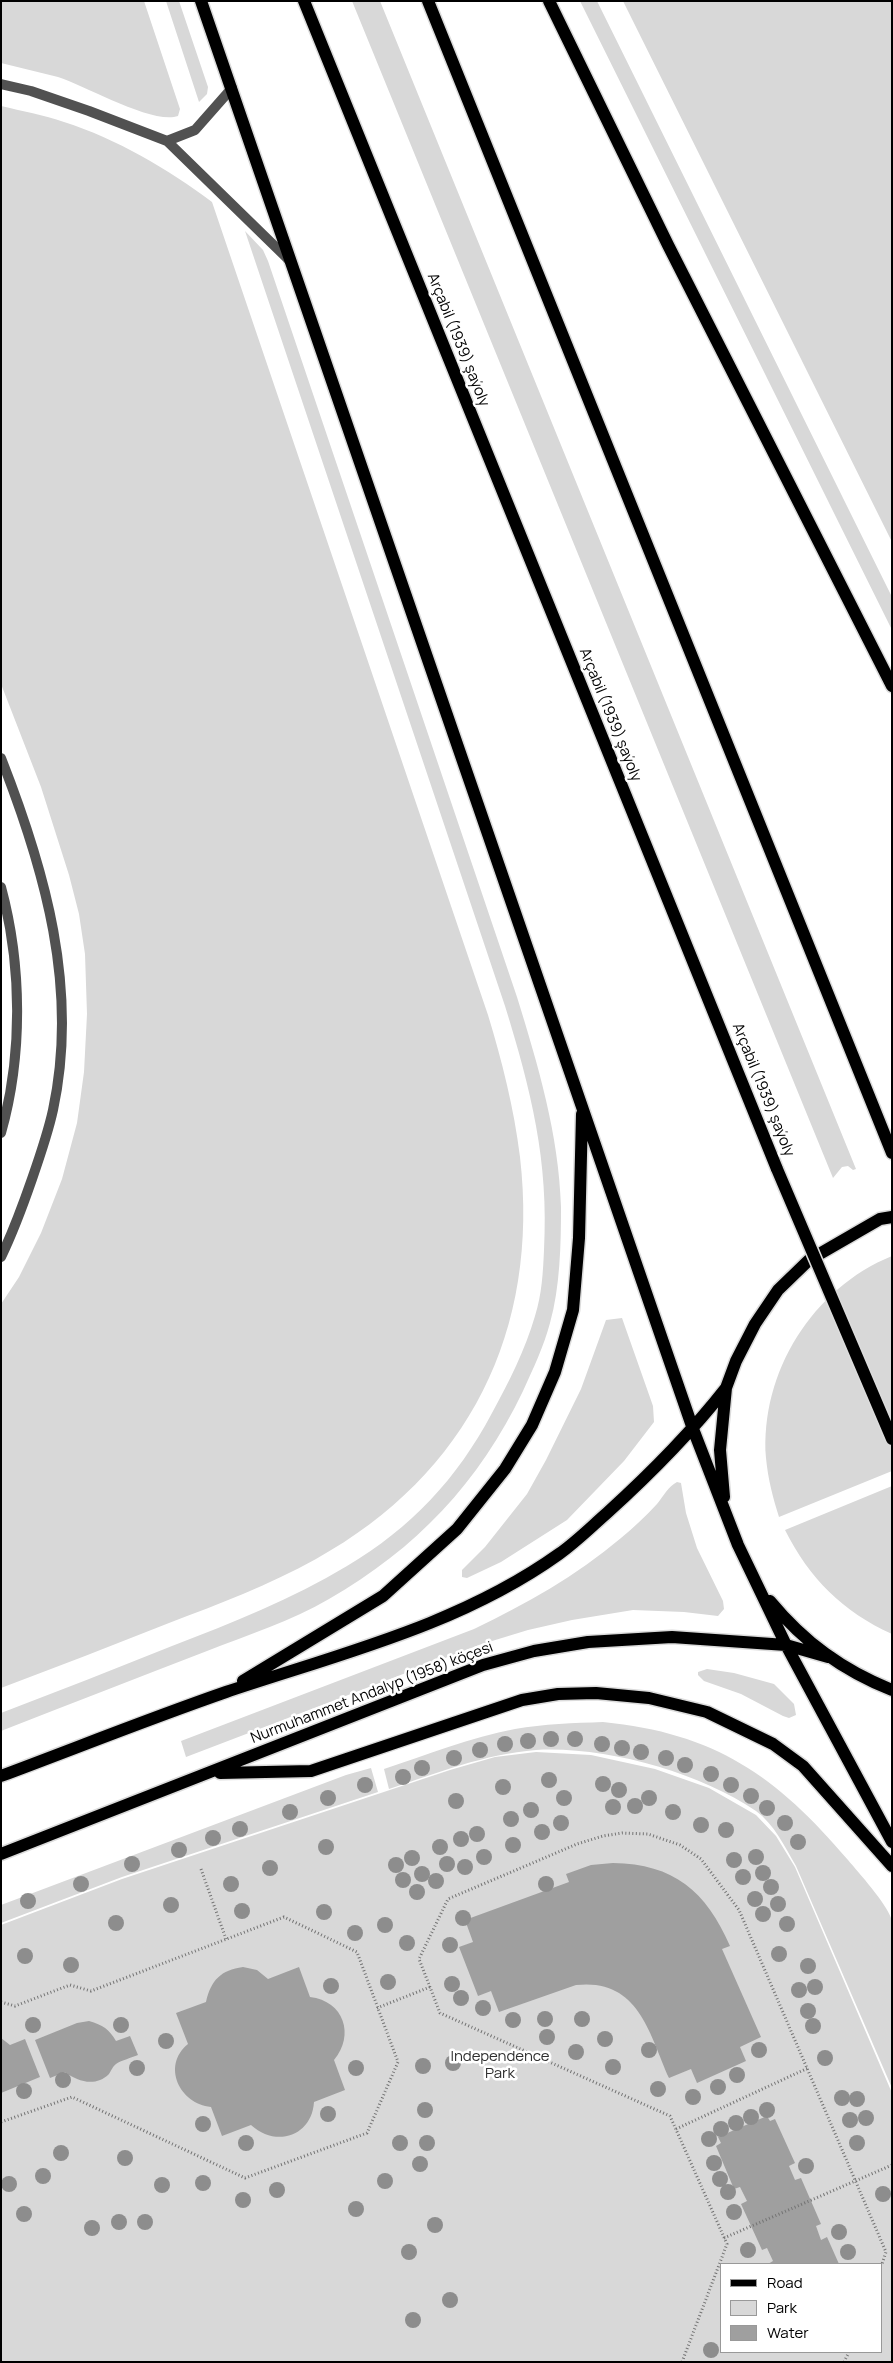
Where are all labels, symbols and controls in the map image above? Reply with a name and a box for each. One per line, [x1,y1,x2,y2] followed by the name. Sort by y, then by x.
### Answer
[423,271,493,409] street label: Arçabil (1939) şaýoly
[575,646,645,784] street label: Arçabil (1939) şaýoly
[728,1021,798,1159] street label: Arçabil (1939) şaýoly
[248,1638,496,1748] street label: Nurmuhammet Andalyp (1958) köçesi
[450,2048,550,2083] park label: Independence Park
[720,2263,883,2353] legend
[767,2272,803,2293] text: Road
[767,2297,797,2318] text: Park
[767,2322,809,2343] text: Water

